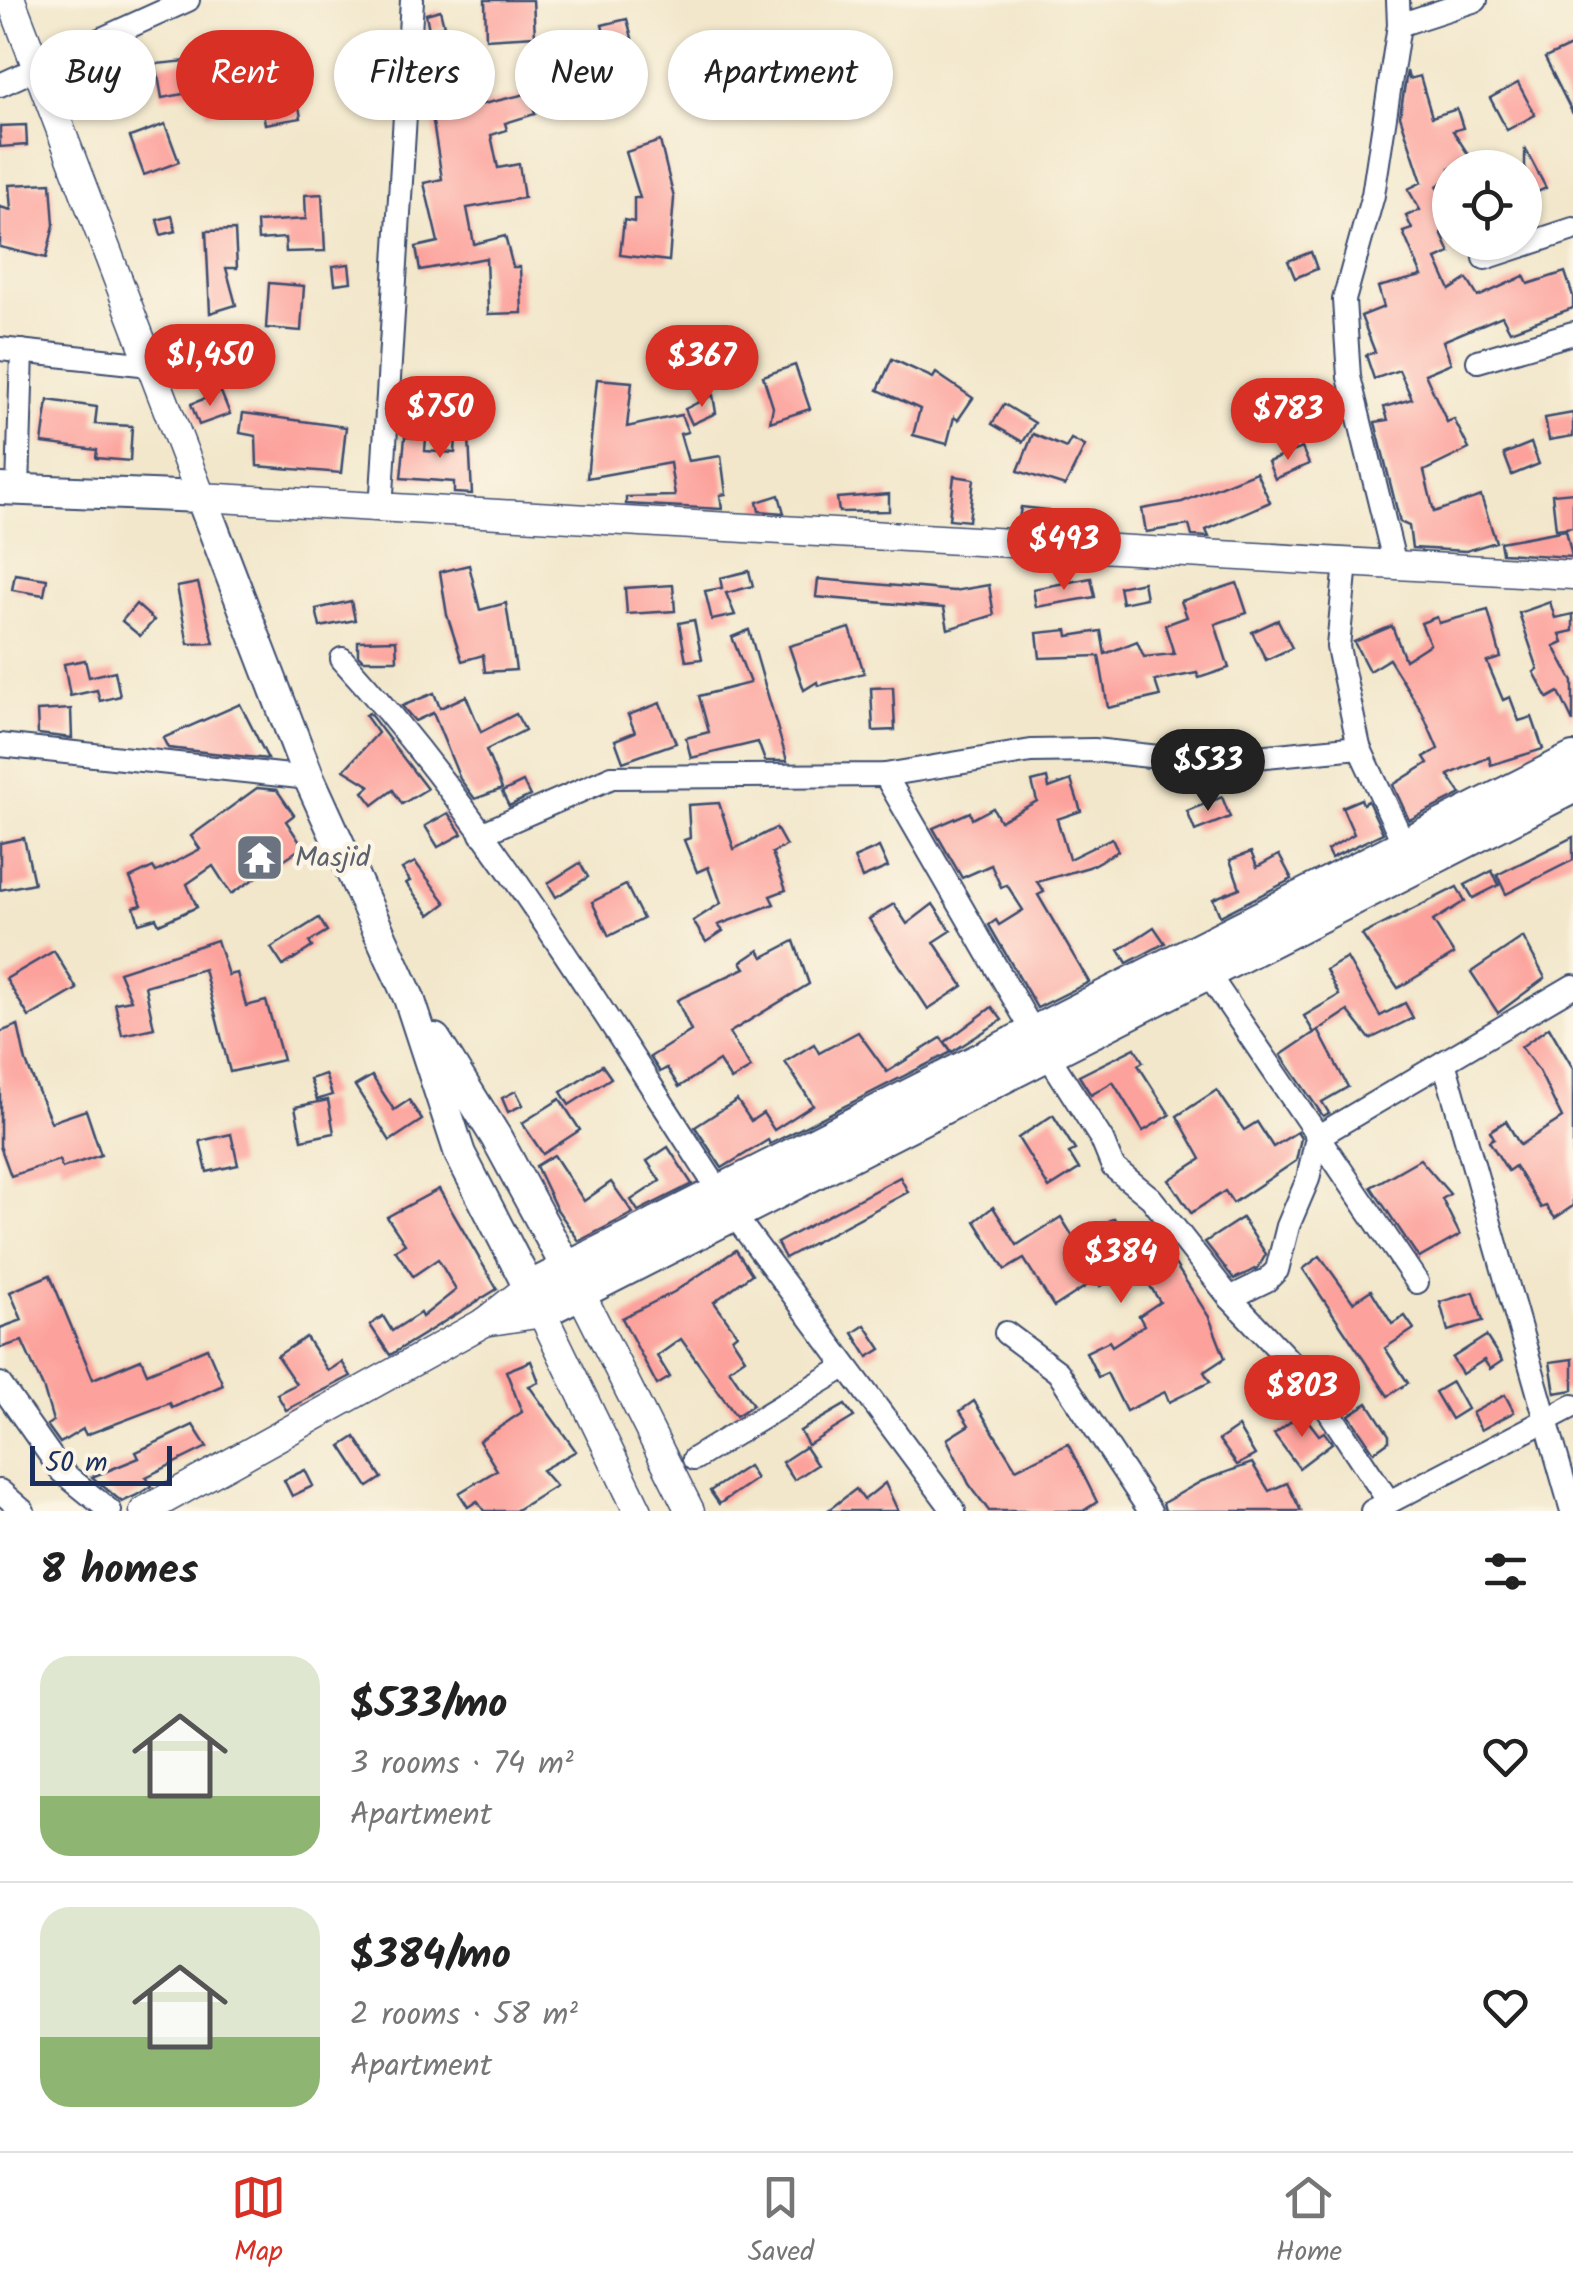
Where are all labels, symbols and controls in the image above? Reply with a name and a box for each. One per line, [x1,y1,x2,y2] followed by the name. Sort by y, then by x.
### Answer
[30,30,156,120] chip: Buy
[176,30,314,120] chip: Rent
[334,30,495,120] chip: Filters
[515,30,648,120] chip: New
[668,30,893,120] chip: Apartment
[1432,150,1542,260] map controls
[1432,150,1542,260] button: locate
[129,324,291,409] pin: $1,450
[643,325,761,410] pin: $367
[166,331,254,382] text: $1,450
[668,332,736,383] text: $367
[381,376,499,461] pin: $750
[1229,378,1347,463] pin: $783
[407,383,473,434] text: $750
[1253,385,1323,436] text: $783
[1005,508,1123,593] pin: $493
[1029,515,1099,566] text: $493
[1149,729,1267,814] pin: $533
[1173,736,1243,787] text: $533
[234,832,286,884] temple icon: Masjid
[295,836,371,881] place label: Masjid
[1062,1221,1180,1306] pin: $384
[1085,1228,1157,1279] text: $384
[1243,1355,1361,1440] pin: $803
[1266,1362,1338,1413] text: $803
[30,1441,172,1486] scale bar
[45,1441,108,1486] text: 50 m
[40,1538,198,1605] text: 8 homes
[1478,1544,1533,1599] icon: filters
[350,1672,507,1739] text: $533/mo
[120,1696,240,1816] icon: home
[1478,1729,1533,1784] icon: heart
[350,1739,574,1790] text: 3 rooms · 74 m²
[350,1790,492,1841] text: Apartment
[350,1923,511,1990] text: $384/mo
[120,1947,240,2067] icon: home
[1478,1980,1533,2035] icon: heart
[350,1990,578,2041] text: 2 rooms · 58 m²
[350,2041,492,2092] text: Apartment
[231,2170,286,2275] tab: Map
[748,2170,814,2275] tab: Saved
[1276,2170,1342,2275] tab: Home

